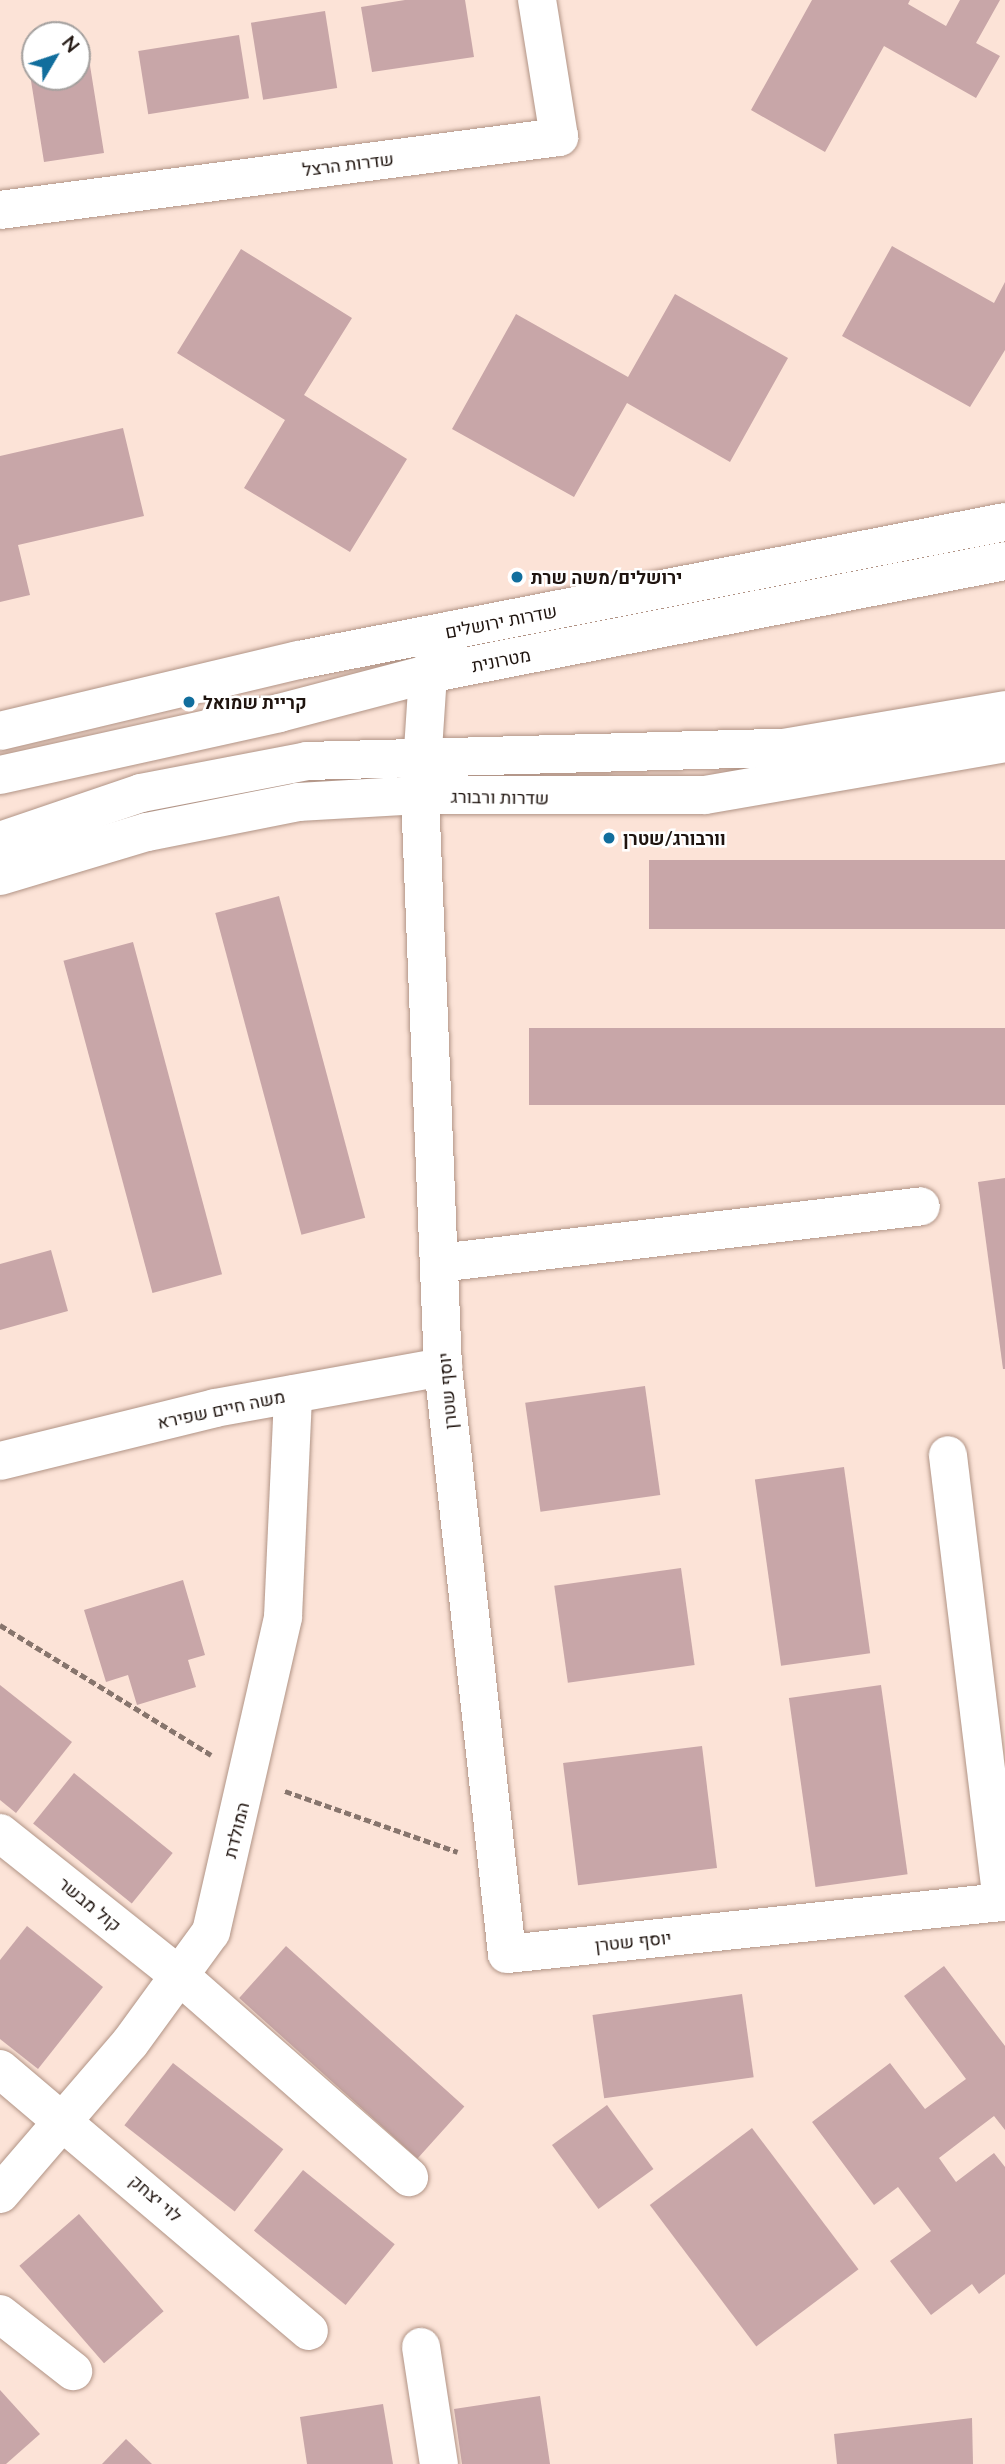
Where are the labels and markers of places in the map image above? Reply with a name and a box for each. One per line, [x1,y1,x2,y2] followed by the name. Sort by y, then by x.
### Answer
[531,566,682,588] place label: ירושלים/משה שרת
[509,569,525,585] marker: ירושלים/משה שרת
[203,691,307,713] place label: קריית שמואל
[181,694,197,710] marker: קריית שמואל
[623,827,726,849] place label: וורבורג/שטרן
[601,830,617,846] marker: וורבורג/שטרן

